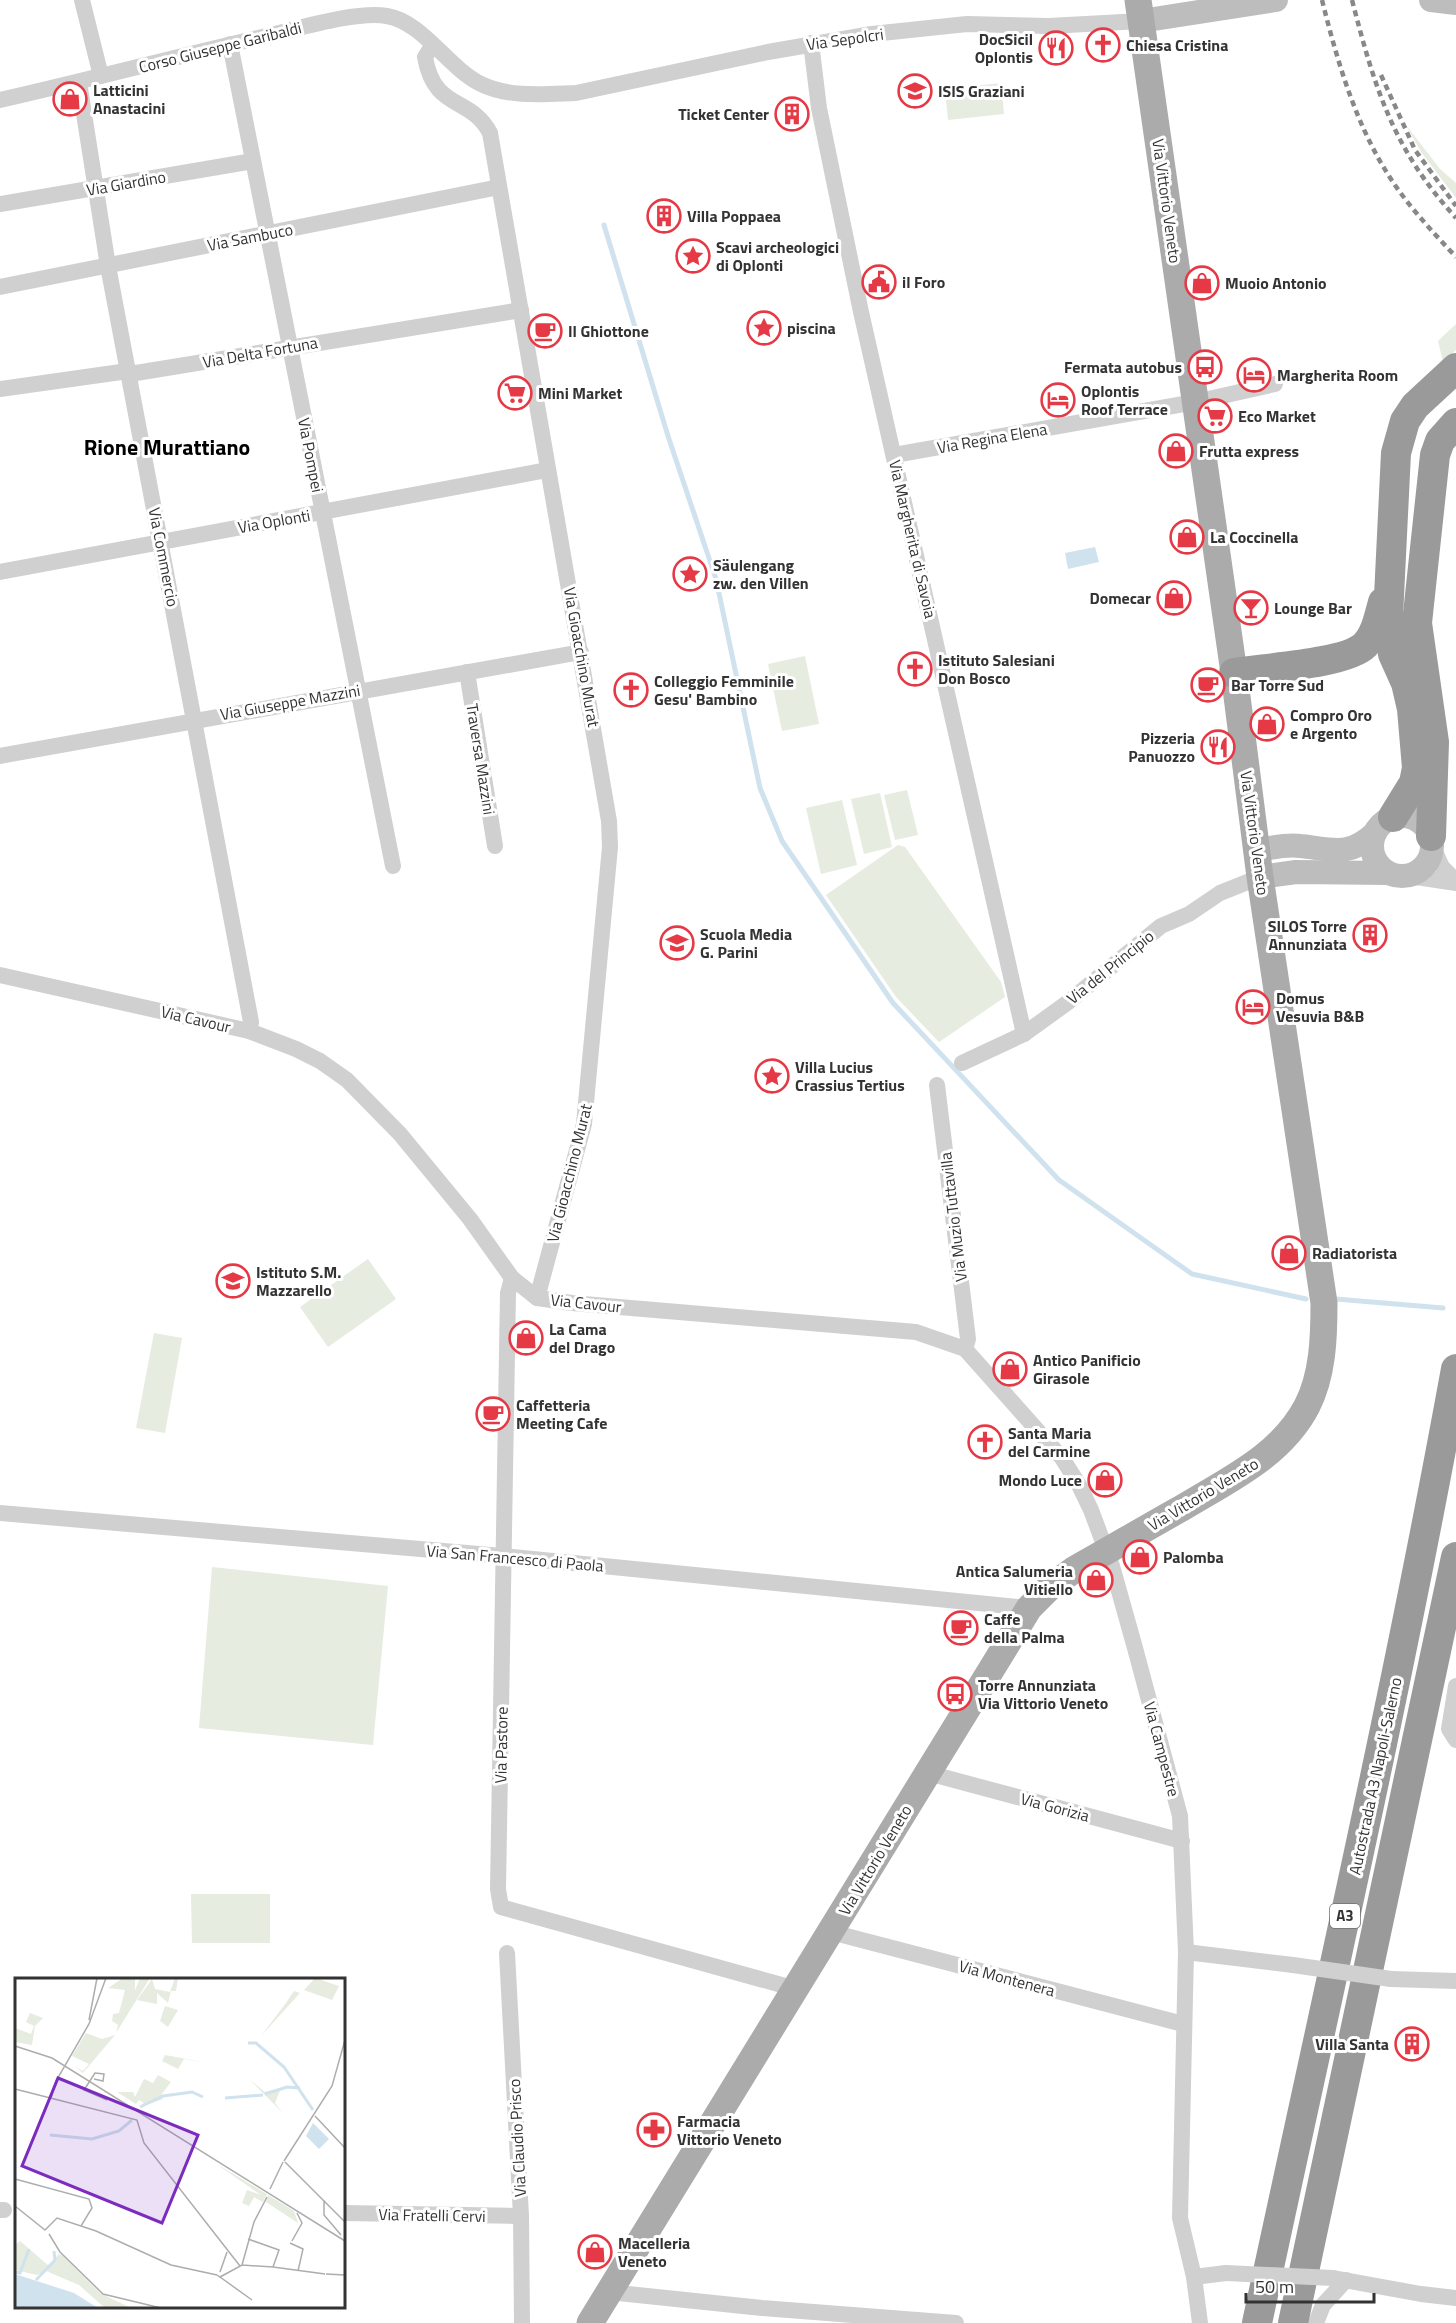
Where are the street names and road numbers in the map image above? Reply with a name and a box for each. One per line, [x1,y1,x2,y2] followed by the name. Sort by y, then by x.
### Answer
[136,15,304,79] street label: Corso Giuseppe Garibaldi
[805,22,885,56] street label: Via Sepolcri
[1146,137,1188,265] street label: Via Vittorio Veneto
[84,164,168,202] street label: Via Giardino
[205,217,295,257] street label: Via Sambuco
[201,330,319,374] street label: Via Delta Fortuna
[292,416,330,494] street label: Via Pompei
[935,417,1049,459] street label: Via Regina Elena
[883,457,943,621] street label: Via Margherita di Savoia
[236,503,312,539] street label: Via Oplonti
[143,505,185,609] street label: Via Commercio
[558,585,606,729] street label: Via Gioacchino Murat
[218,678,362,726] street label: Via Giuseppe Mazzini
[460,702,502,816] street label: Traversa Mazzini
[1234,769,1276,897] street label: Via Vittorio Veneto
[1061,924,1159,1010] street label: Via del Principio
[159,999,234,1039] street label: Via Cavour
[540,1101,598,1245] street label: Via Gioacchino Murat
[933,1151,973,1283] street label: Via Muzio Tuttavilla
[549,1287,623,1319] street label: Via Cavour
[1143,1451,1263,1537] street label: Via Vittorio Veneto
[425,1538,605,1578] street label: Via San Francesco di Paola
[1342,1675,1408,1877] street label: Autostrada A3 Napoli-Salerno
[1138,1699,1186,1799] street label: Via Campestre
[488,1706,514,1784] street label: Via Pastore
[1018,1786,1092,1828] street label: Via Gorizia
[832,1800,918,1920] street label: Via Vittorio Veneto
[1330,1904,1360,1928] road number: A3
[956,1954,1058,2002] street label: Via Montenera
[502,2078,532,2198] street label: Via Claudio Prisco
[378,2202,486,2228] street label: Via Fratelli Cervi

